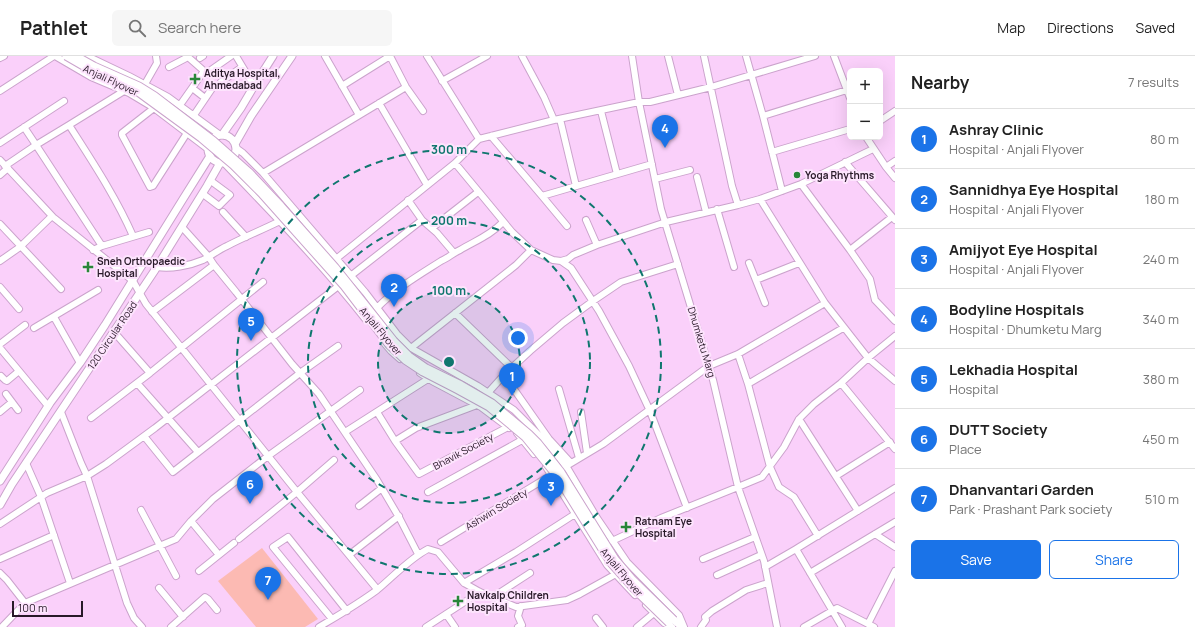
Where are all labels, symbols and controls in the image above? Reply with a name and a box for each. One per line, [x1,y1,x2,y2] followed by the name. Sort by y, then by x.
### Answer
[112,10,392,46] search box
[20,15,88,41] text: Pathlet
[126,17,148,39] icon: search
[158,17,241,38] text: Search here
[997,18,1025,37] text: Map
[1047,18,1114,37] text: Directions
[1136,18,1175,37] text: Saved
[81,61,141,99] street label: Anjali Flyover
[204,66,281,92] place label: Aditya Hospital, Ahmedabad
[847,68,883,140] map controls
[847,68,883,104] button: +
[911,71,969,94] text: Nearby
[189,73,201,85] marker: Aditya Hospital, Ahmedabad
[1128,73,1179,91] text: 7 results
[847,104,883,140] button: −
[652,115,678,148] pin: 4
[949,119,1044,140] text: Ashray Clinic
[921,130,927,148] text: 1
[1150,130,1179,148] text: 80 m
[949,140,1084,158] text: Hospital · Anjali Flyover
[431,141,467,158] text: 300 m
[805,168,875,182] place label: Yoga Rhythms
[792,170,802,180] marker: Yoga Rhythms
[949,179,1119,200] text: Sannidhya Eye Hospital
[920,190,928,208] text: 2
[1145,190,1179,208] text: 180 m
[949,200,1084,218] text: Hospital · Anjali Flyover
[431,212,467,229] text: 200 m
[949,239,1098,260] text: Amijyot Eye Hospital
[920,250,928,268] text: 3
[1143,250,1179,268] text: 240 m
[97,254,185,280] place label: Sneh Orthopaedic Hospital
[949,260,1084,278] text: Hospital · Anjali Flyover
[82,261,94,273] marker: Sneh Orthopaedic Hospital
[381,274,407,307] pin: 2
[432,282,466,299] text: 100 m
[84,298,140,372] street label: 120 Circular Road
[949,299,1084,320] text: Bodyline Hospitals
[357,304,406,359] street label: Anjali Flyover
[685,305,719,379] street label: Dhumketu Marg
[238,308,264,341] pin: 5
[920,310,928,328] text: 4
[1143,310,1179,328] text: 340 m
[949,320,1102,338] text: Hospital · Dhumketu Marg
[508,328,528,348] your location
[442,355,456,369] centre of rings
[949,359,1078,380] text: Lekhadia Hospital
[499,363,525,396] pin: 1
[920,370,928,388] text: 5
[1143,370,1179,388] text: 380 m
[949,380,999,398] text: Hospital
[949,419,1047,440] text: DUTT Society
[430,429,496,473] street label: Bhavik Society
[920,430,928,448] text: 6
[1142,430,1179,448] text: 450 m
[949,440,982,458] text: Place
[237,471,263,504] pin: 6
[538,473,564,506] pin: 3
[949,479,1094,500] text: Dhanvantari Garden
[462,485,530,533] street label: Ashwin Society
[921,490,927,508] text: 7
[1145,490,1179,508] text: 510 m
[949,500,1112,518] text: Park · Prashant Park society
[635,514,692,540] place label: Ratnam Eye Hospital
[620,521,632,533] marker: Ratnam Eye Hospital
[911,540,1041,579] button: Save
[1049,540,1179,579] button: Share
[598,545,647,600] street label: Anjali Flyover
[255,567,281,600] pin: 7
[467,588,549,614] place label: Navkalp Children Hospital
[452,595,464,607] marker: Navkalp Children Hospital
[12,599,83,618] scale bar
[18,600,47,615] text: 100 m

